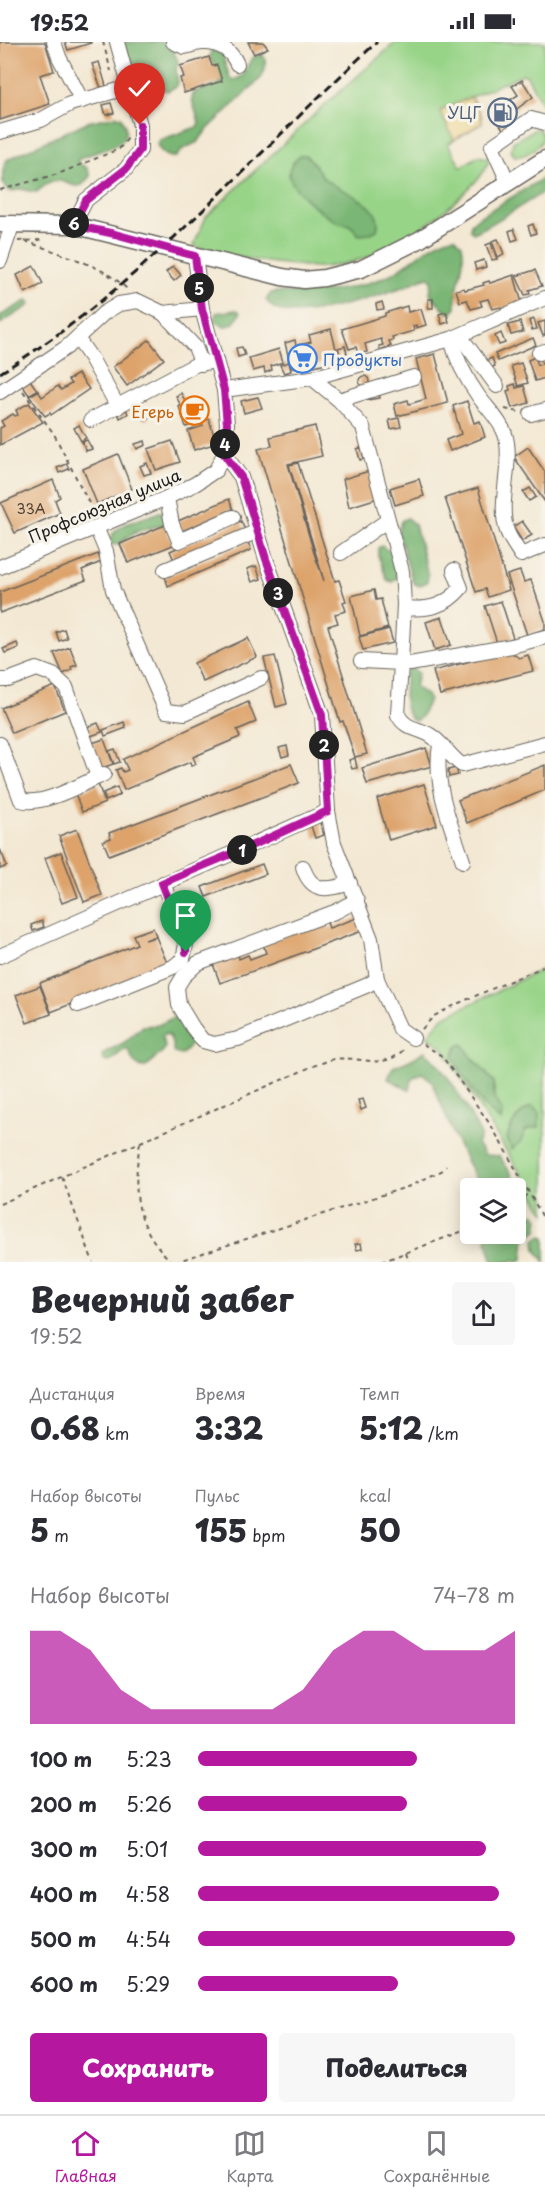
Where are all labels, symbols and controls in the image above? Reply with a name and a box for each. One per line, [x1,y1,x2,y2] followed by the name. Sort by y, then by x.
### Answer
[30,5,89,38] text: 19:52
[114,63,165,125] pin
[123,72,156,105] icon: check
[486,96,518,128] fuel station icon: УЦГ
[447,100,481,124] place label: УЦГ
[59,208,89,238] pin: 6
[68,211,80,235] text: 6
[184,273,214,303] pin: 5
[194,276,204,300] text: 5
[286,343,318,375] supermarket icon: Продукты
[323,347,402,371] place label: Продукты
[179,395,211,427] cafe icon: Егерь
[131,399,174,423] place label: Егерь
[210,429,240,459] pin: 4
[220,432,230,456] text: 4
[24,462,184,548] street label: Профсоюзная улица
[16,498,46,519] house number: 33А
[263,578,293,608] pin: 3
[273,581,283,605] text: 3
[309,730,339,760] pin: 2
[318,733,330,757] text: 2
[227,835,257,865] pin: 1
[238,838,246,862] text: 1
[160,890,211,952] pin
[169,899,202,932] icon: arrive
[460,1178,526,1244] map controls
[460,1178,526,1244] button: layers
[30,1273,293,1323] text: Вечерний забег
[452,1282,515,1345] button: share
[30,1321,83,1351] text: 19:52
[30,1381,115,1405] text: Дистанция
[195,1381,246,1405] text: Время
[359,1381,400,1405] text: Темп
[30,1405,100,1450] text: 0.68
[195,1405,263,1450] text: 3:32
[359,1405,423,1450] text: 5:12
[100,1421,129,1445] text: km
[423,1421,459,1445] text: /km
[30,1483,142,1507] text: Набор высоты
[195,1483,240,1507] text: Пульс
[359,1483,391,1507] text: kcal
[30,1507,49,1552] text: 5
[195,1507,247,1552] text: 155
[359,1507,401,1552] text: 50
[49,1523,69,1547] text: m
[247,1523,286,1547] text: bpm
[30,1580,170,1610] text: Набор высоты
[433,1580,515,1610] text: 74–78 m
[30,1744,92,1774] text: 100 m
[126,1744,172,1774] text: 5:23
[30,1789,97,1819] text: 200 m
[126,1789,172,1819] text: 5:26
[30,1834,98,1864] text: 300 m
[126,1834,168,1864] text: 5:01
[30,1879,98,1909] text: 400 m
[126,1879,170,1909] text: 4:58
[30,1924,97,1954] text: 500 m
[126,1924,171,1954] text: 4:54
[30,1969,98,1999] text: 600 m
[126,1969,170,1999] text: 5:29
[30,2033,267,2102] button: Сохранить
[279,2033,515,2102] button: Поделиться
[55,2127,117,2187] tab: Главная
[227,2127,273,2187] tab: Карта
[383,2127,490,2187] tab: Сохранённые

